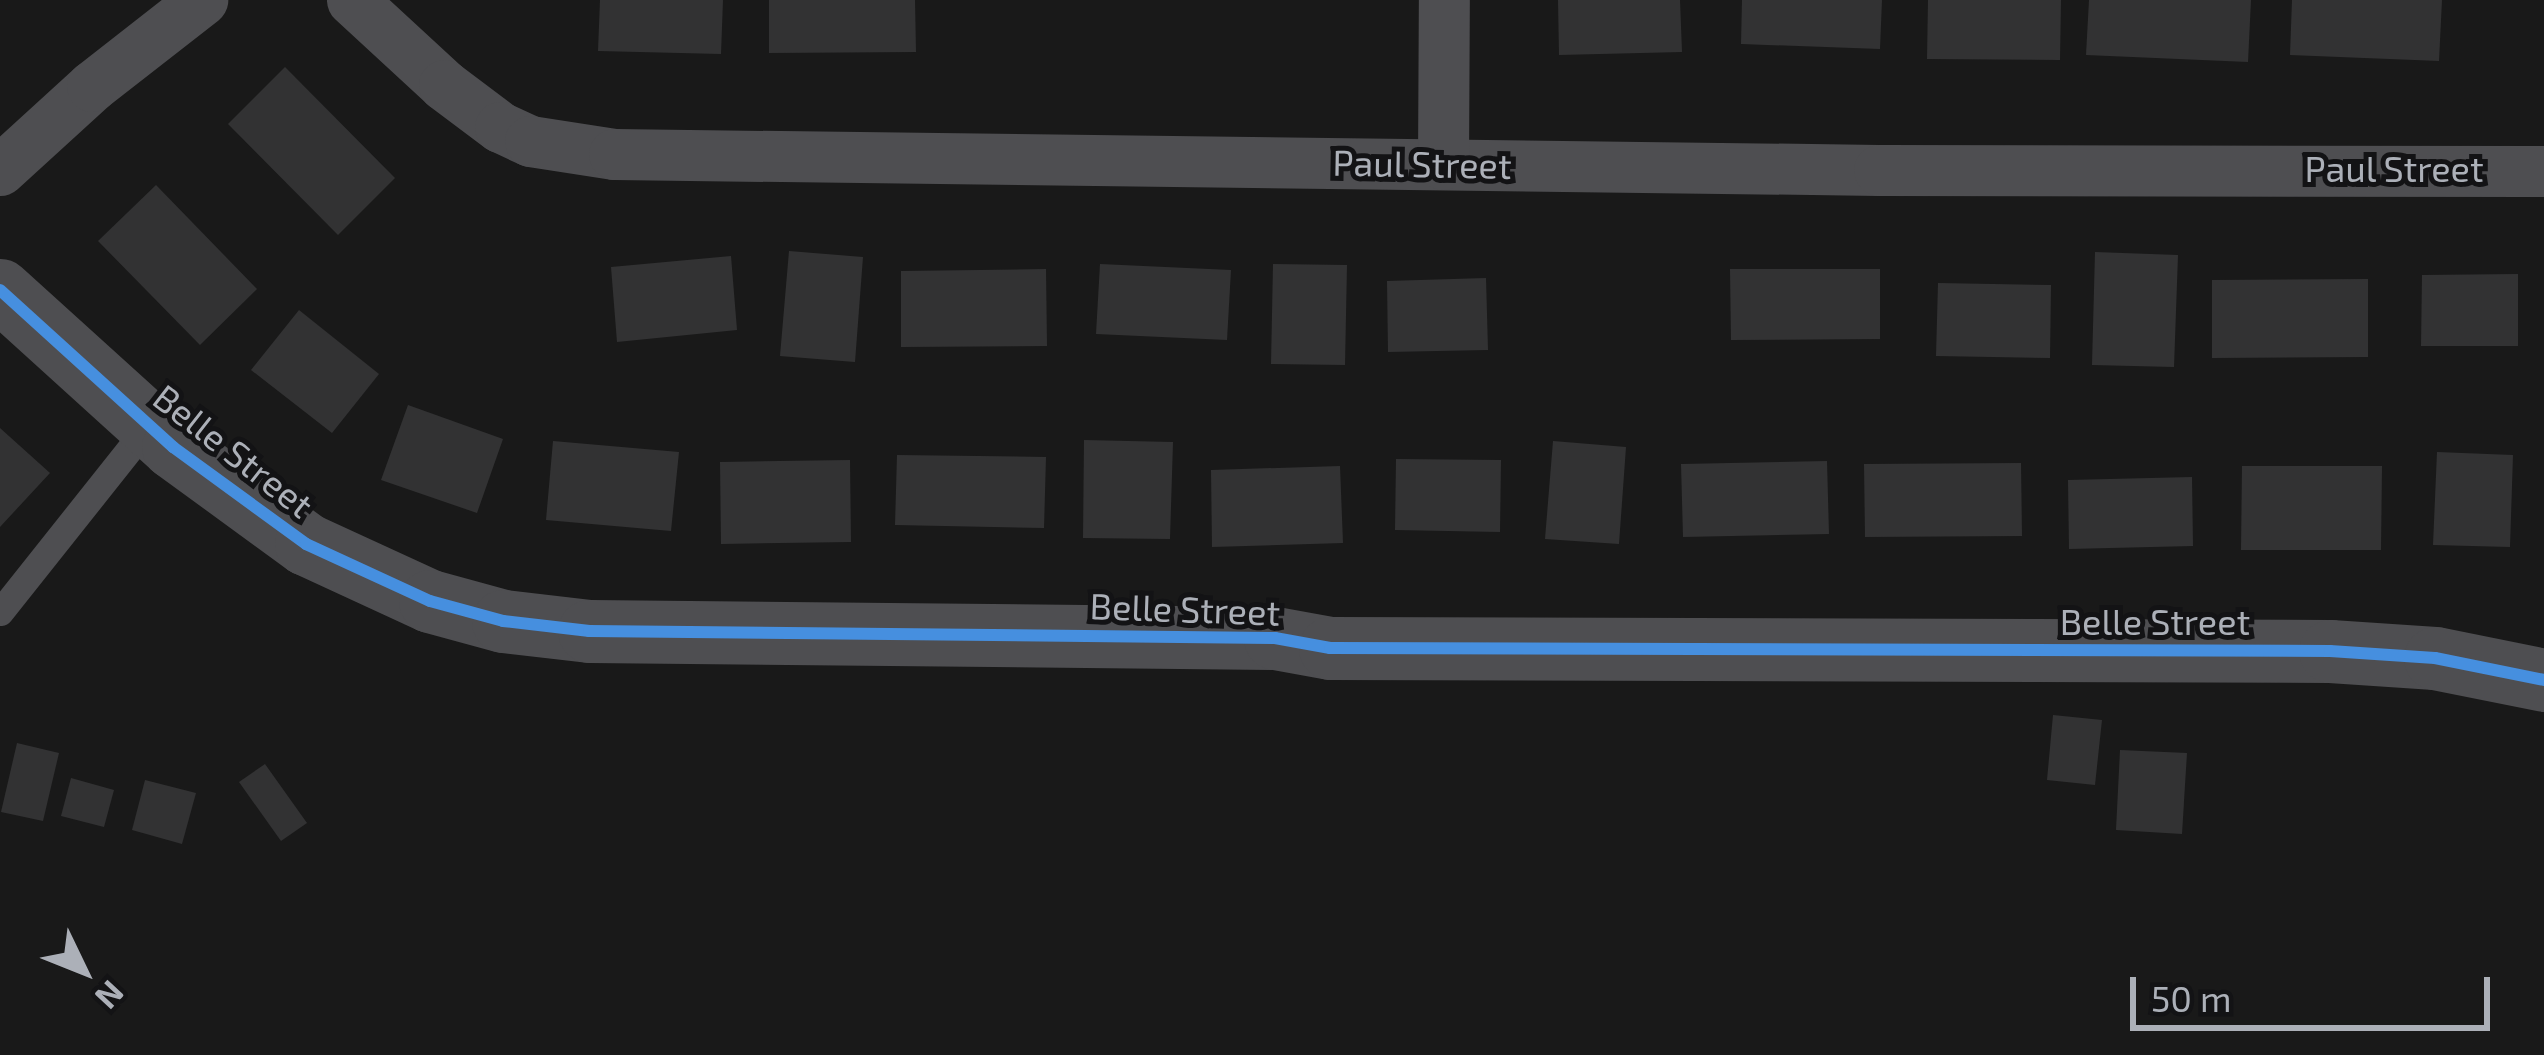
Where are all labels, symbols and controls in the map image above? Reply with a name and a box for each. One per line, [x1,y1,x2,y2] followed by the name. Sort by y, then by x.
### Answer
[1332,140,1512,186] street label: Paul Street
[2304,146,2484,190] street label: Paul Street
[146,374,322,526] street label: Belle Street
[1089,583,1281,633] street label: Belle Street
[2060,599,2250,643] street label: Belle Street
[24,911,144,1031] north arrow
[2136,953,2496,1027] scale bar
[88,973,133,1018] text: N
[2151,976,2232,1019] text: 50 m

